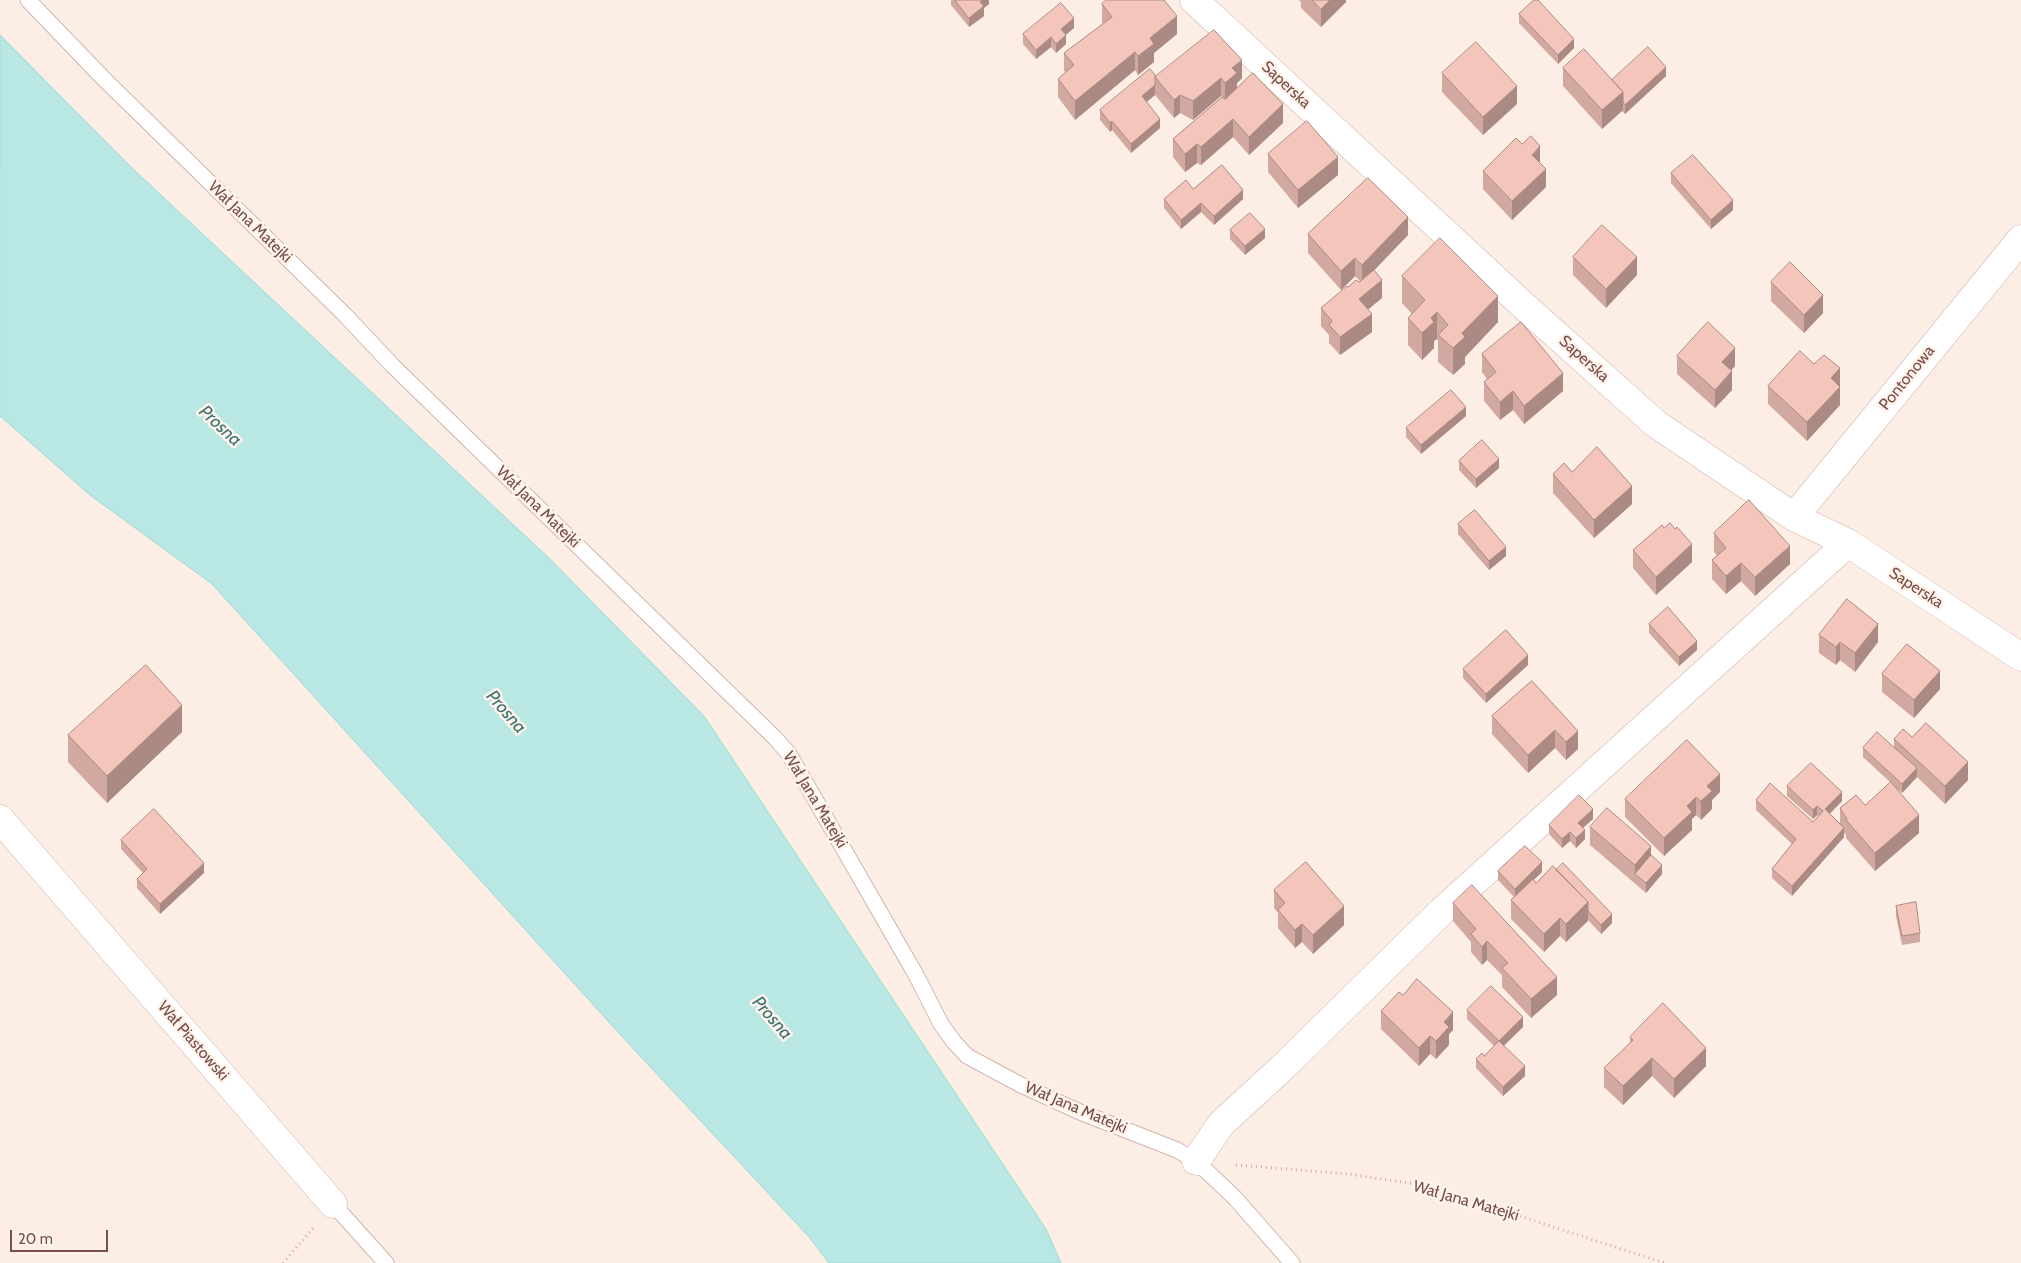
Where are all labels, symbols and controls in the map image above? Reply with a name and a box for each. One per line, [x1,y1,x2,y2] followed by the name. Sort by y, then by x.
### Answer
[1257,57,1315,113] street label: Saperska
[204,177,296,267] street label: Wał Jana Matejki
[1555,332,1613,386] street label: Saperska
[1875,342,1939,414] street label: Pontonowa
[194,401,246,451] water label: Prosna
[492,462,584,552] street label: Wał Jana Matejki
[1885,563,1947,613] street label: Saperska
[481,686,531,738] water label: Prosna
[779,748,851,852] street label: Wał Jana Matejki
[747,992,797,1044] water label: Prosna
[153,997,233,1085] street label: Wał Piastowski
[1022,1078,1130,1138] street label: Wał Jana Matejki
[1411,1177,1521,1225] street label: Wał Jana Matejki
[12,1220,110,1252] scale bar
[18,1230,53,1248] text: 20 m

